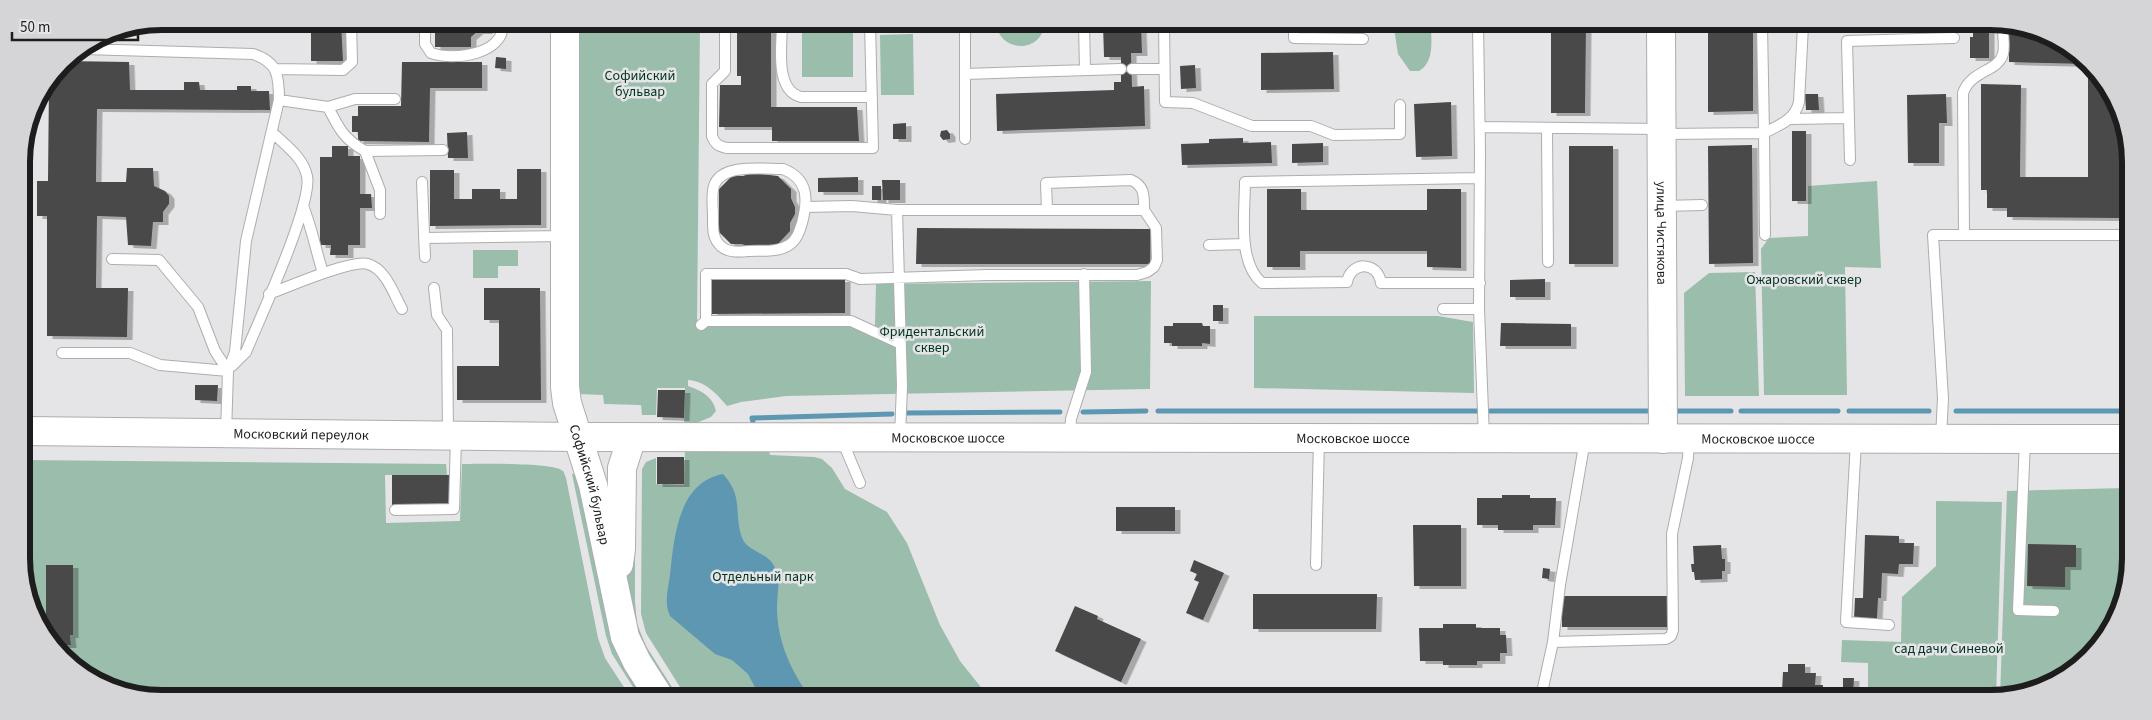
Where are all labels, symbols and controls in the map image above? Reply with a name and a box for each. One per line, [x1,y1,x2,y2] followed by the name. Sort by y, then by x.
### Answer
[12,10,139,42] scale bar
[20,17,50,38] text: 50 m
[605,66,675,102] park label: Софийский бульвар
[1651,181,1671,285] street label: улица Чистякова
[1746,270,1862,290] park label: Ожаровский сквер
[880,322,984,358] park label: Фридентальский сквер
[563,422,614,547] street label: Софийский бульвар
[233,424,369,446] street label: Московский переулок
[891,428,1005,449] street label: Московское шоссе
[1296,429,1410,449] street label: Московское шоссе
[1701,429,1815,450] street label: Московское шоссе
[712,567,814,587] park label: Отдельный парк
[1894,639,2004,659] park label: сад дачи Синевой

